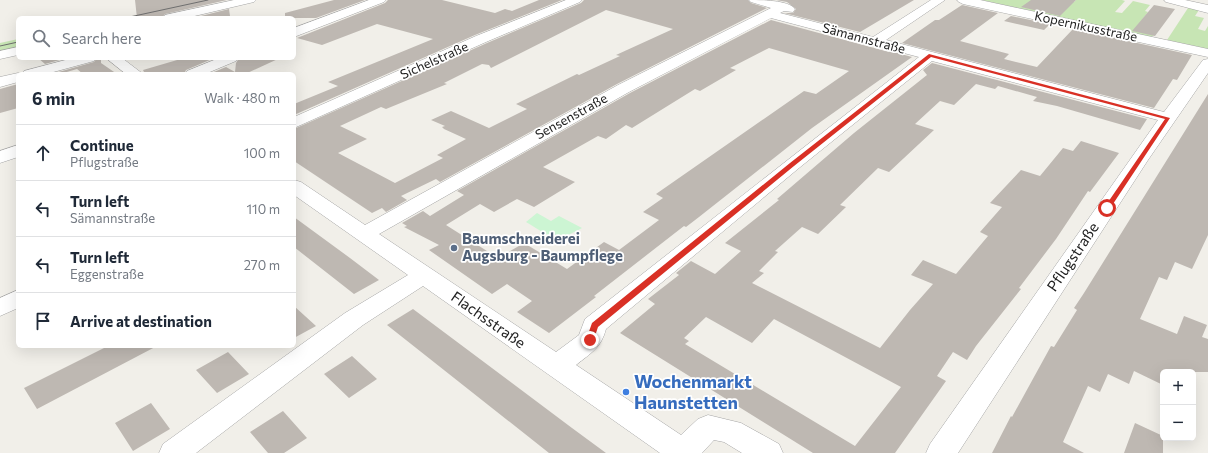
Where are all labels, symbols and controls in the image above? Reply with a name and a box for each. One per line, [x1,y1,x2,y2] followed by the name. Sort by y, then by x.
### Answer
[1033,7,1139,45] street label: Kopernikusstraße
[16,16,296,60] search box
[821,19,907,57] street label: Sämannstraße
[30,27,52,49] icon: search
[62,29,141,47] text: Search here
[397,38,471,82] street label: Sichelstraße
[32,88,75,109] text: 6 min
[204,90,280,106] text: Walk · 480 m
[532,90,610,142] street label: Sensenstraße
[70,136,134,154] text: Continue
[32,142,54,164] icon: ahead
[244,145,280,161] text: 100 m
[70,154,139,170] text: Pflugstraße
[70,192,129,210] text: Turn left
[32,198,54,220] icon: left
[1098,199,1116,217] route start
[247,201,280,217] text: 110 m
[70,210,155,226] text: Sämannstraße
[1043,218,1102,294] street label: Pflugstraße
[462,229,623,264] place label: Baumschneiderei Augsburg - Baumpflege
[449,243,459,253] marker: Baumschneiderei Augsburg - Baumpflege
[70,248,129,266] text: Turn left
[32,254,54,276] icon: left
[244,257,280,273] text: 270 m
[70,266,144,282] text: Eggenstraße
[448,287,529,351] street label: Flachsstraße
[32,310,54,332] icon: arrive
[70,312,212,330] text: Arrive at destination
[581,331,599,349] route end
[1160,369,1196,441] map controls
[1160,369,1196,405] button: +
[634,370,752,413] place label: Wochenmarkt Haunstetten
[621,387,631,397] marker: Wochenmarkt Haunstetten
[1160,405,1196,441] button: −

